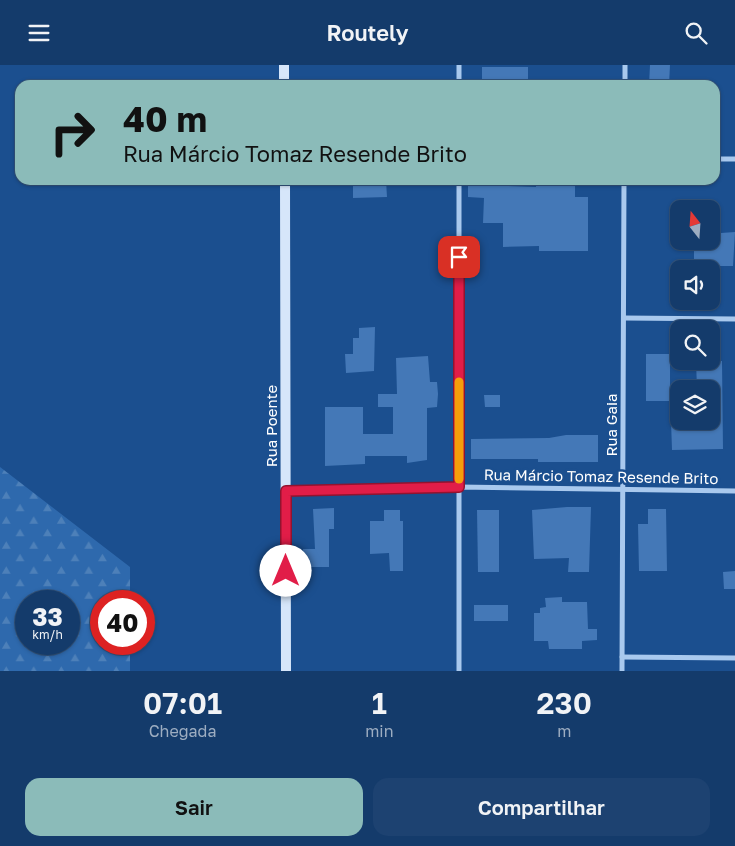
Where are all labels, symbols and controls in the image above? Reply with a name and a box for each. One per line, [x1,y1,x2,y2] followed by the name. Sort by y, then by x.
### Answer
[25,19,53,47] icon: menu
[326,19,409,46] text: Routely
[682,19,710,47] icon: search
[123,98,207,140] text: 40 m
[40,100,105,165] icon: right
[123,140,467,167] text: Rua Márcio Tomaz Resende Brito
[670,200,720,250] north arrow
[670,200,720,430] map controls
[438,236,480,278] pin
[445,243,473,271] icon: arrive
[670,260,720,310] button: sound
[670,320,720,370] button: search
[670,380,720,430] button: layers
[262,385,280,467] street label: Rua Poente
[602,394,620,456] street label: Rua Gaia
[484,465,718,487] street label: Rua Márcio Tomaz Resende Brito
[259,544,311,596] position arrow
[90,590,155,655] speed limit sign: 40
[32,601,63,632] text: 33
[32,627,63,642] text: km/h
[143,685,222,721] text: 07:01
[372,685,387,721] text: 1
[537,685,592,721] text: 230
[149,721,216,741] text: Chegada
[365,721,393,741] text: min
[557,721,571,741] text: m
[25,778,363,836] button: Sair
[373,778,710,836] button: Compartilhar

